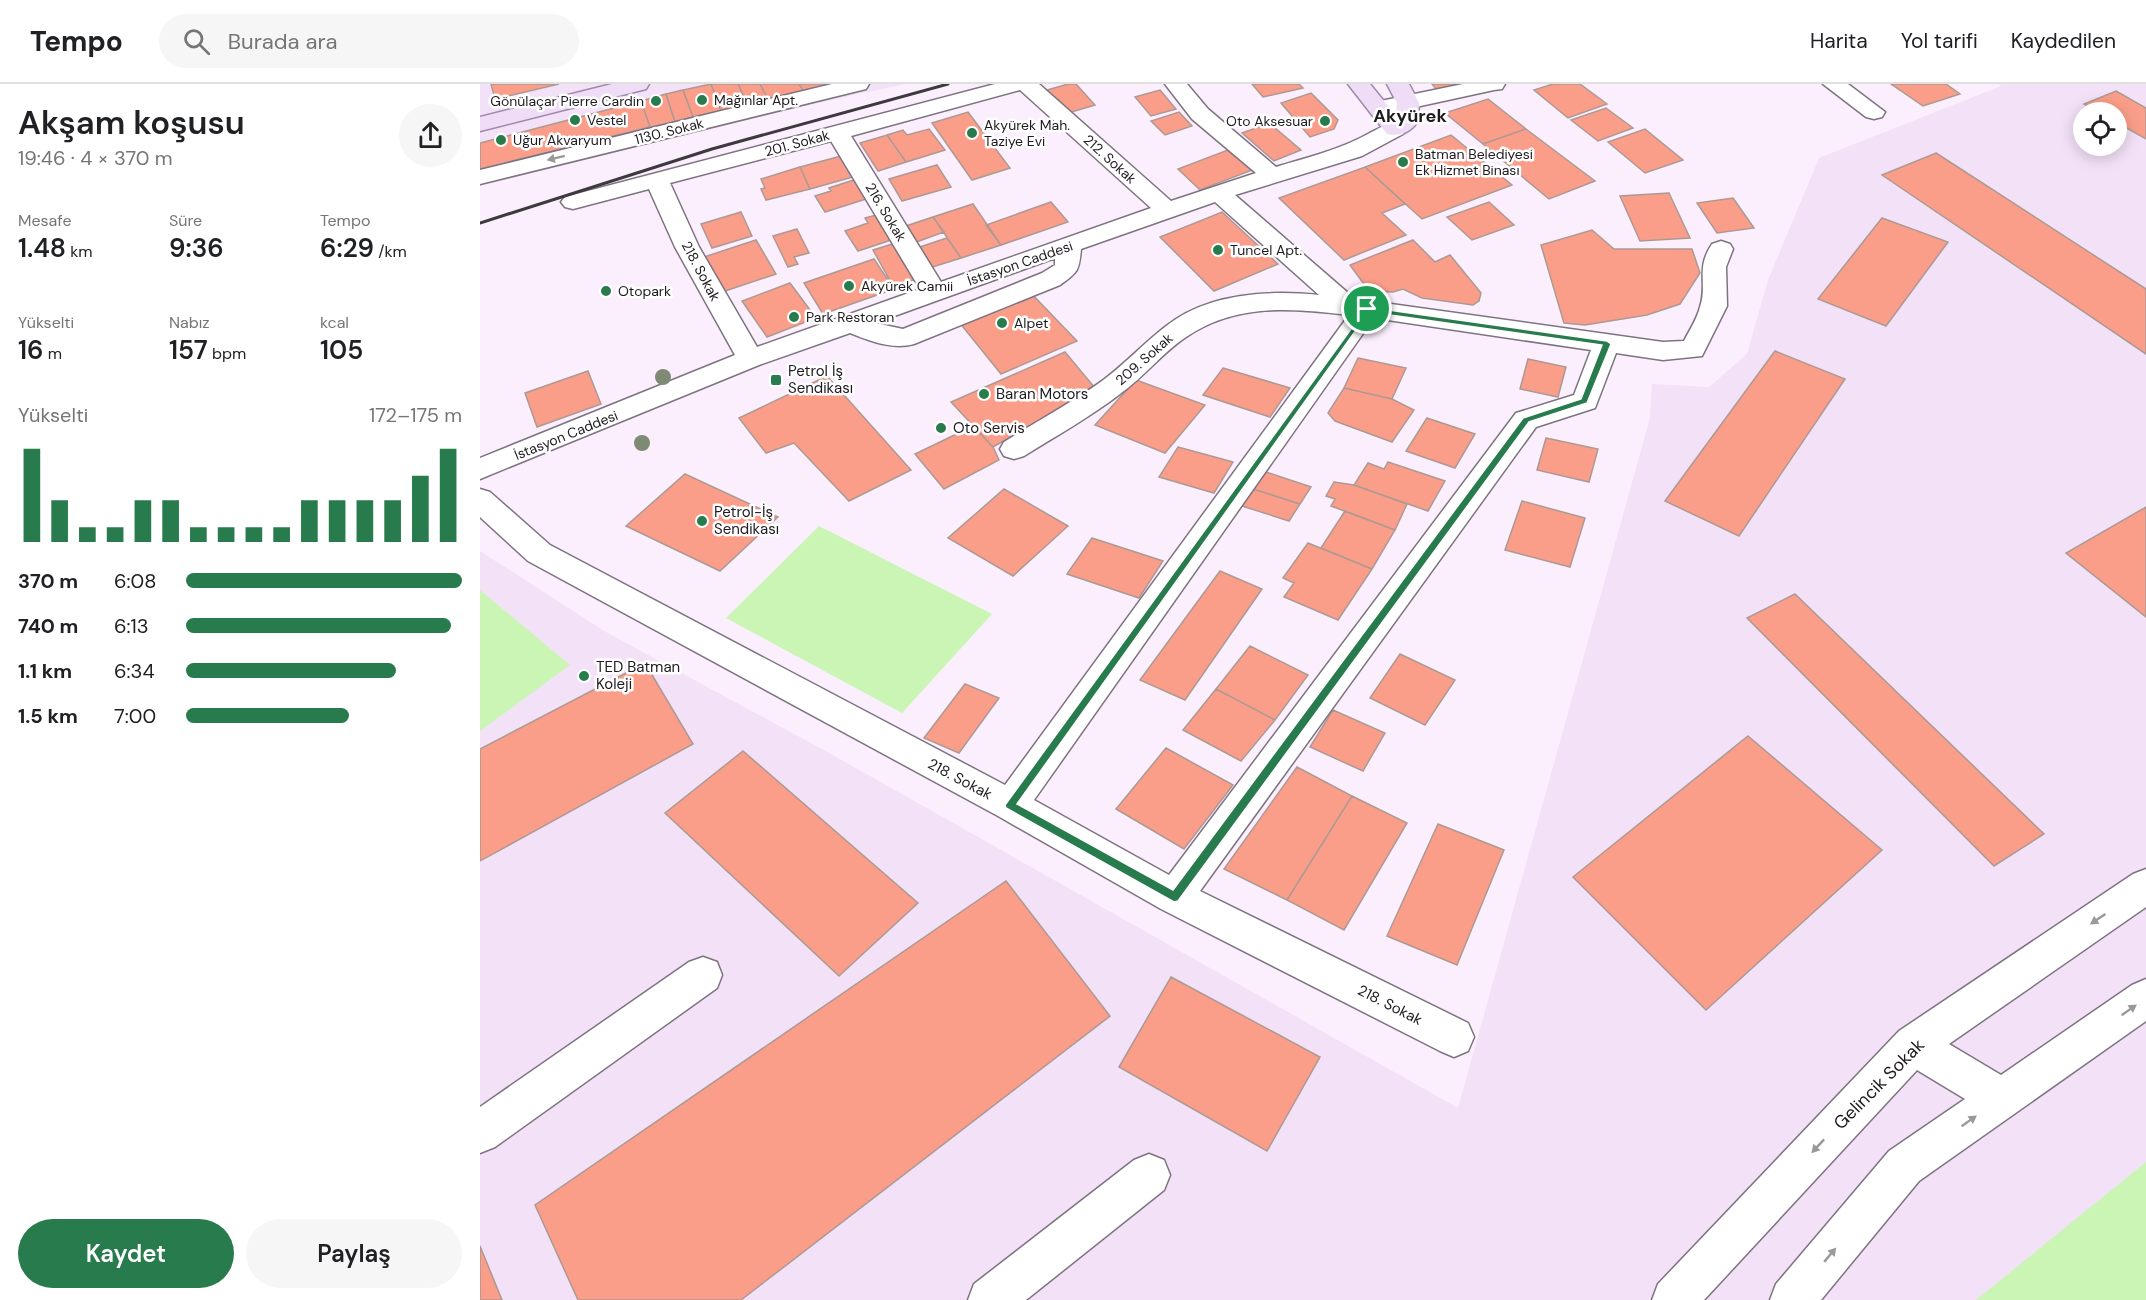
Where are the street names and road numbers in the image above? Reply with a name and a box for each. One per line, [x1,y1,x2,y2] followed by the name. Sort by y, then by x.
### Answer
[633,114,705,148] street label: 1130. Sokak
[763,126,831,160] street label: 201. Sokak
[1080,131,1140,187] street label: 212. Sokak
[861,179,911,245] street label: 216. Sokak
[965,237,1075,289] street label: İstasyon Caddesi
[678,238,724,304] street label: 218. Sokak
[1112,329,1176,389] street label: 209. Sokak
[511,406,621,464] street label: İstasyon Caddesi
[924,754,996,805] street label: 218. Sokak
[1354,980,1426,1030] street label: 218. Sokak
[1828,1033,1930,1135] street label: Gelincik Sokak

